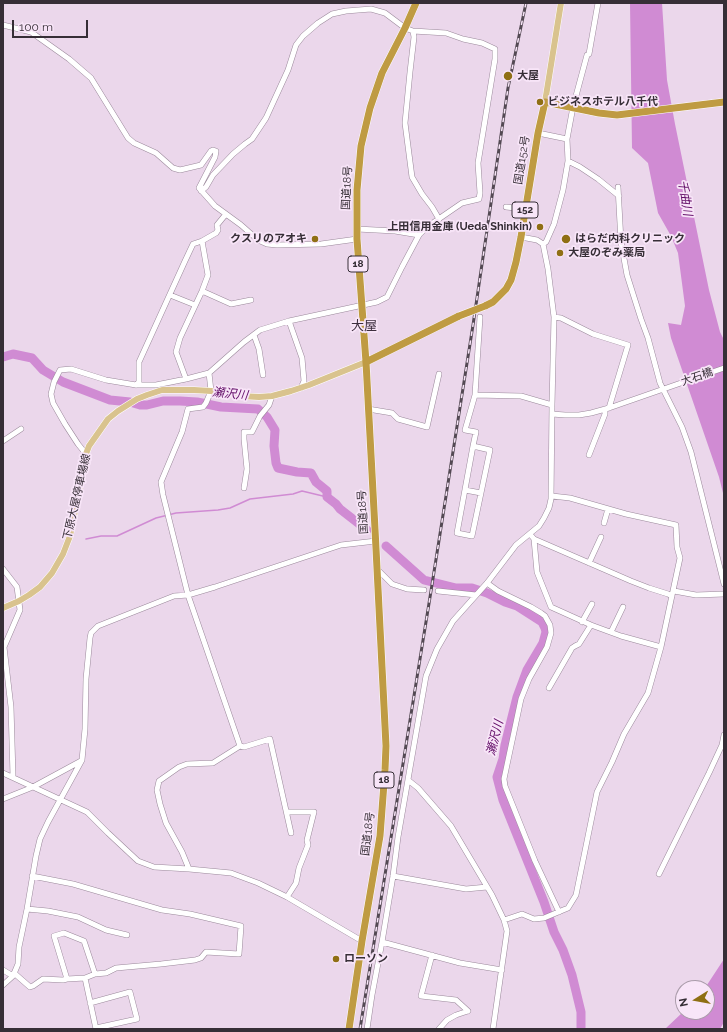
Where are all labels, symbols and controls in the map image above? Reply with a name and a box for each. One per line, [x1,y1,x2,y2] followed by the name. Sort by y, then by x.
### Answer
[14,12,90,38] scale bar
[19,20,53,34] text: 100 m
[517,69,539,83] place label: 大屋
[502,70,514,82] marker: 大屋
[548,95,658,109] place label: ビジネスホテル八千代
[535,97,545,107] marker: ビジネスホテル八千代
[512,135,532,185] street label: 国道152号
[339,166,355,210] street label: 国道18号
[675,179,695,217] water label: 千曲川
[512,202,538,218] road number: 152
[387,220,532,234] place label: 上田信用金庫 (Ueda Shinkin)
[535,222,545,232] marker: 上田信用金庫 (Ueda Shinkin)
[230,232,307,246] place label: クスリのアオキ
[575,232,685,246] place label: はらだ内科クリニック
[560,233,572,245] marker: はらだ内科クリニック
[310,234,320,244] marker: クスリのアオキ
[568,246,645,260] place label: 大屋のぞみ薬局
[555,248,565,258] marker: 大屋のぞみ薬局
[348,256,368,272] road number: 18
[351,318,377,334] district label: 大屋
[679,365,715,389] street label: 大石橋
[211,385,249,403] water label: 瀬沢川
[61,453,93,541] street label: 下原大屋停車場線
[355,490,371,534] street label: 国道18号
[484,719,506,757] water label: 瀬沢川
[374,772,394,788] road number: 18
[359,811,377,857] street label: 国道18号
[344,952,388,966] place label: ローソン
[331,954,341,964] marker: ローソン
[675,980,715,1020] north arrow
[677,997,691,1008] text: N

